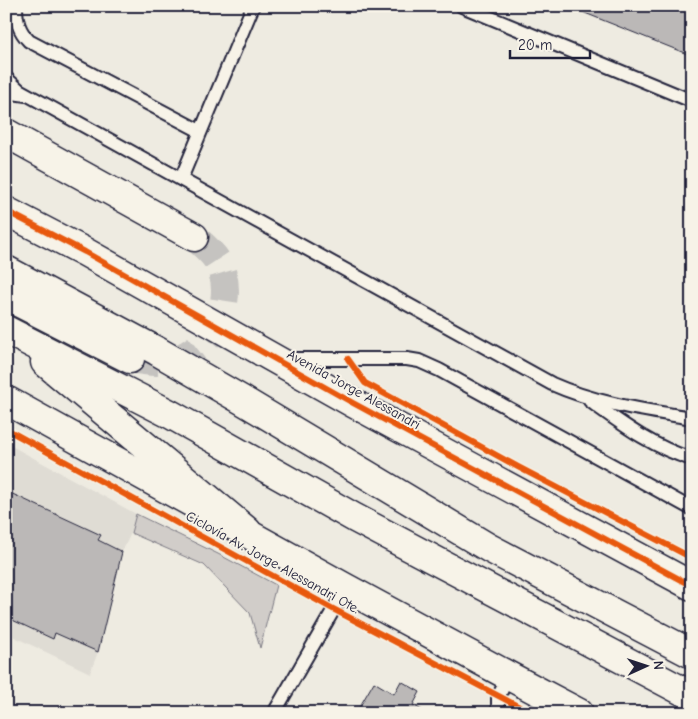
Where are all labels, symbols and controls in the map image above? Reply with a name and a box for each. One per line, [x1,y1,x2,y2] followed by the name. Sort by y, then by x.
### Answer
[510,28,590,60] scale bar
[518,36,552,54] text: 20 m
[284,346,423,433] street label: Avenida Jorge Alessandri
[183,507,363,617] street label: Ciclovía Av. Jorge Alessandri Ote.
[620,642,670,692] north arrow
[650,660,667,670] text: N

